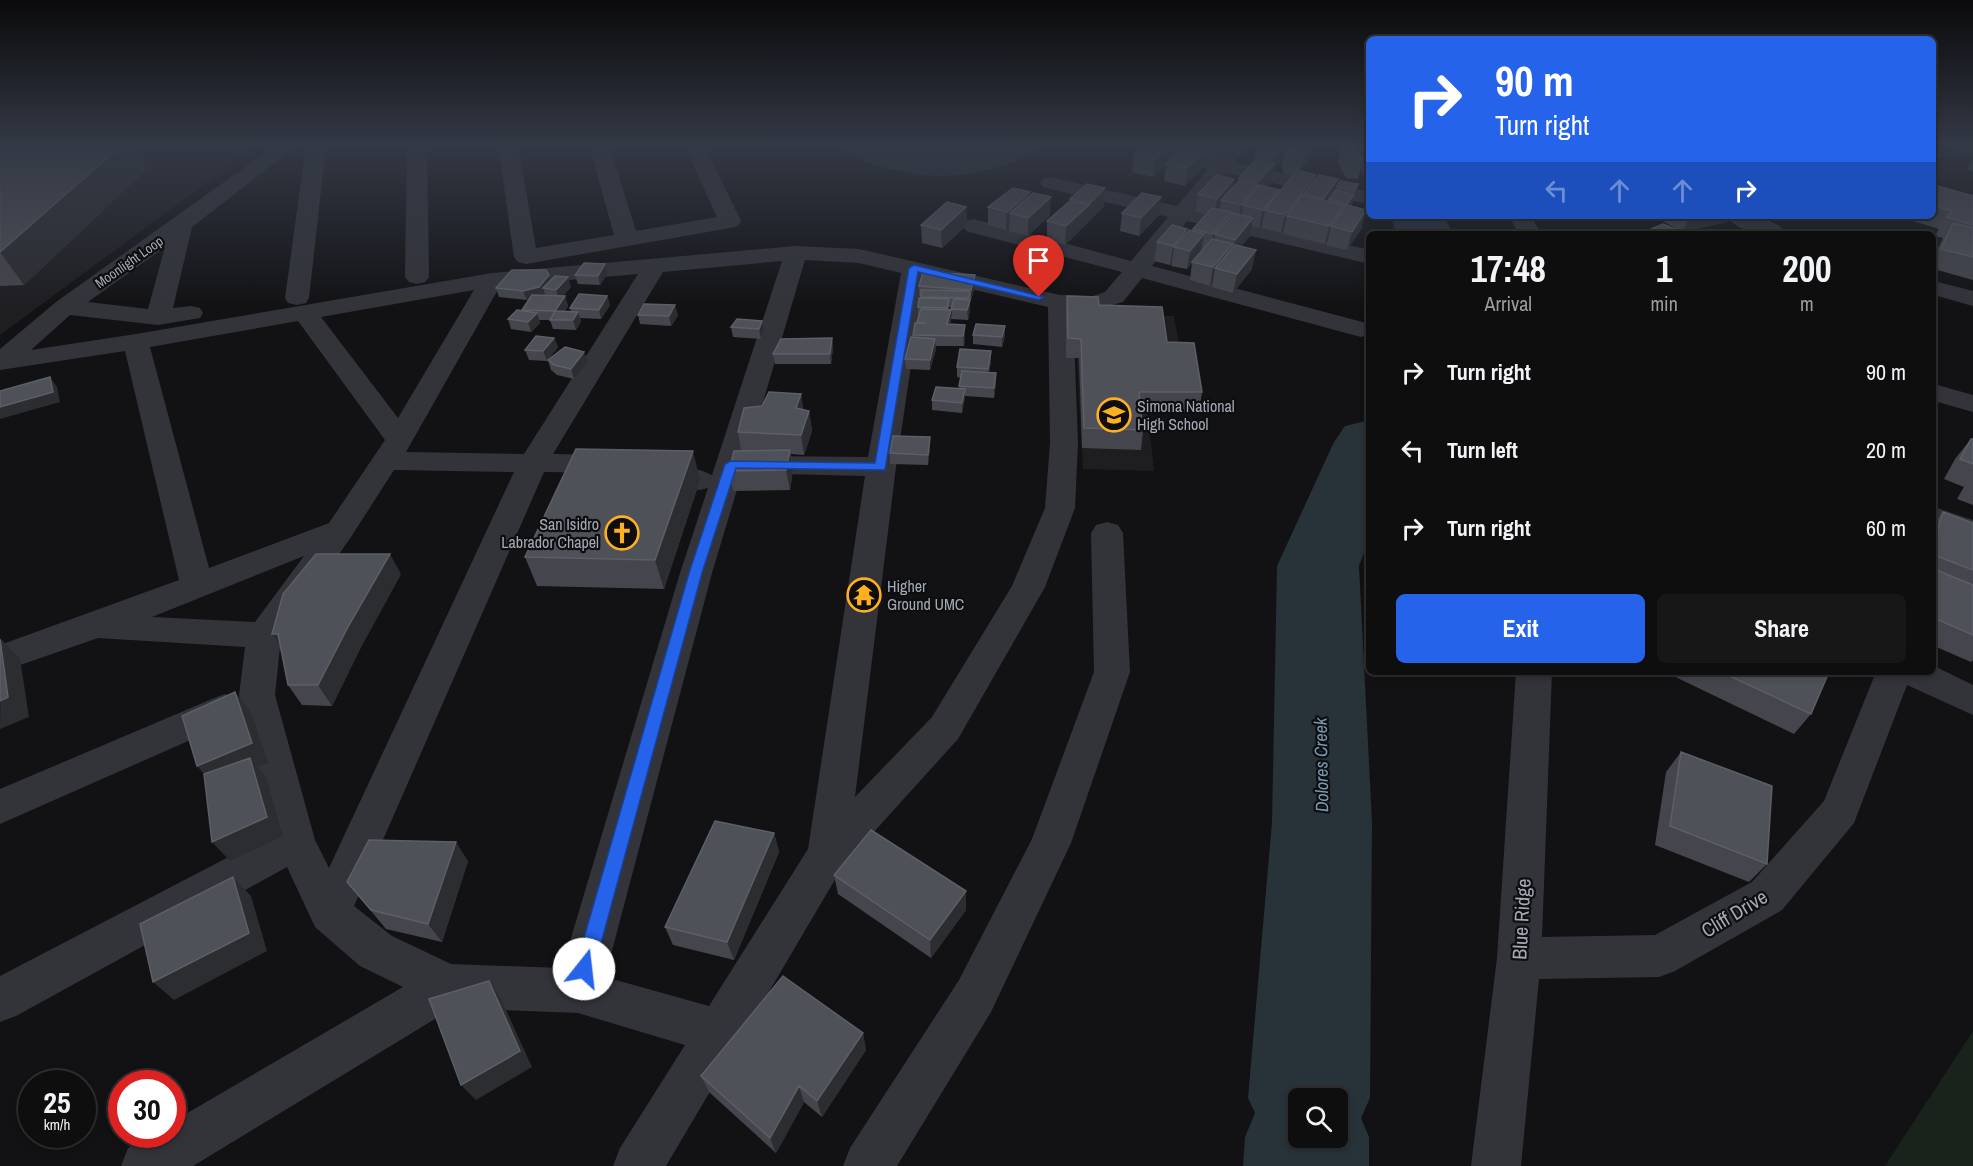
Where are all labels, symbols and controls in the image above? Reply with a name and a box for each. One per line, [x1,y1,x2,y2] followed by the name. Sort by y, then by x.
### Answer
[1495,53,1574,109] text: 90 m
[1396,60,1474,138] icon: right
[1495,107,1589,143] text: Turn right
[1540,174,1573,207] icon: left
[1603,174,1636,207] icon: ahead
[1666,174,1699,207] icon: ahead
[1729,174,1762,207] icon: right
[91,232,167,292] street label: Moonlight Loop
[1013,235,1064,297] pin
[1022,244,1055,277] icon: arrive
[1470,245,1546,293] text: 17:48
[1656,245,1672,293] text: 1
[1782,245,1832,293] text: 200
[1485,290,1532,317] text: Arrival
[1650,290,1678,317] text: min
[1800,290,1814,317] text: m
[1396,356,1429,389] icon: right
[1447,357,1531,387] text: Turn right
[1866,357,1906,387] text: 90 m
[1137,395,1235,435] place label: Simona National High School
[1096,397,1132,433] school or university icon: Simona National High School
[1396,434,1429,467] icon: left
[1447,435,1518,465] text: Turn left
[1866,435,1906,465] text: 20 m
[1396,512,1429,545] icon: right
[501,513,599,553] place label: San Isidro Labrador Chapel
[1447,513,1531,543] text: Turn right
[1866,513,1906,543] text: 60 m
[604,515,640,551] church icon: San Isidro Labrador Chapel
[887,575,964,615] place label: Higher Ground UMC
[846,577,882,613] temple icon: Higher Ground UMC
[1396,594,1645,663] button: Exit
[1657,594,1906,663] button: Share
[1308,717,1334,812] water label: Dolores Creek
[1505,878,1537,960] street label: Blue Ridge
[1696,883,1772,943] street label: Cliff Drive
[552,937,616,1001] position arrow
[108,1070,186,1148] speed limit sign: 30
[43,1082,71,1122] text: 25
[1288,1088,1348,1148] map controls
[1288,1088,1348,1148] button: search
[44,1114,70,1135] text: km/h

